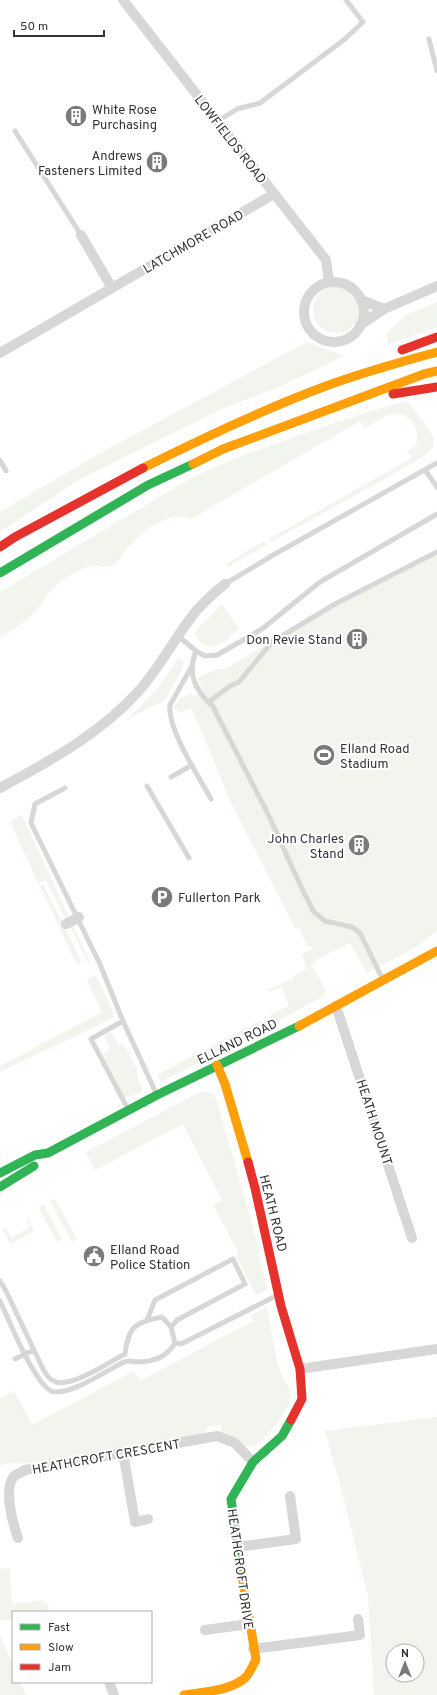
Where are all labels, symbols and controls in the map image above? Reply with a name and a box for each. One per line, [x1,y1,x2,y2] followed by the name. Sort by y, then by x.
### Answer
[14,12,104,38] scale bar
[20,19,48,35] text: 50 m
[190,93,269,188] street label: LOWFIELDS ROAD
[63,103,89,129] building icon: White Rose Purchasing
[92,103,157,134] place label: White Rose Purchasing
[38,149,142,180] place label: Andrews Fasteners Limited
[144,149,170,175] building icon: Andrews Fasteners Limited
[141,207,247,278] street label: LATCHMORE ROAD
[344,626,370,652] building icon: Don Revie Stand
[246,633,342,649] place label: Don Revie Stand
[311,742,337,768] sports icon: Elland Road Stadium
[340,742,410,773] place label: Elland Road Stadium
[268,832,344,863] place label: John Charles Stand
[346,832,372,858] building icon: John Charles Stand
[149,884,175,910] parking icon: Fullerton Park
[178,891,261,907] place label: Fullerton Park
[195,1017,281,1069] street label: ELLAND ROAD
[352,1078,395,1168] street label: HEATH MOUNT
[255,1173,289,1254] street label: HEATH ROAD
[81,1243,107,1269] public building icon: Elland Road Police Station
[110,1243,190,1274] place label: Elland Road Police Station
[31,1437,182,1479] street label: HEATHCROFT CRESCENT
[223,1508,255,1631] street label: HEATHCROFT DRIVE
[12,1611,152,1683] legend
[48,1620,70,1636] text: Fast
[48,1640,74,1656] text: Slow
[385,1643,425,1683] north arrow
[401,1647,409,1661] text: N
[48,1660,71,1676] text: Jam

